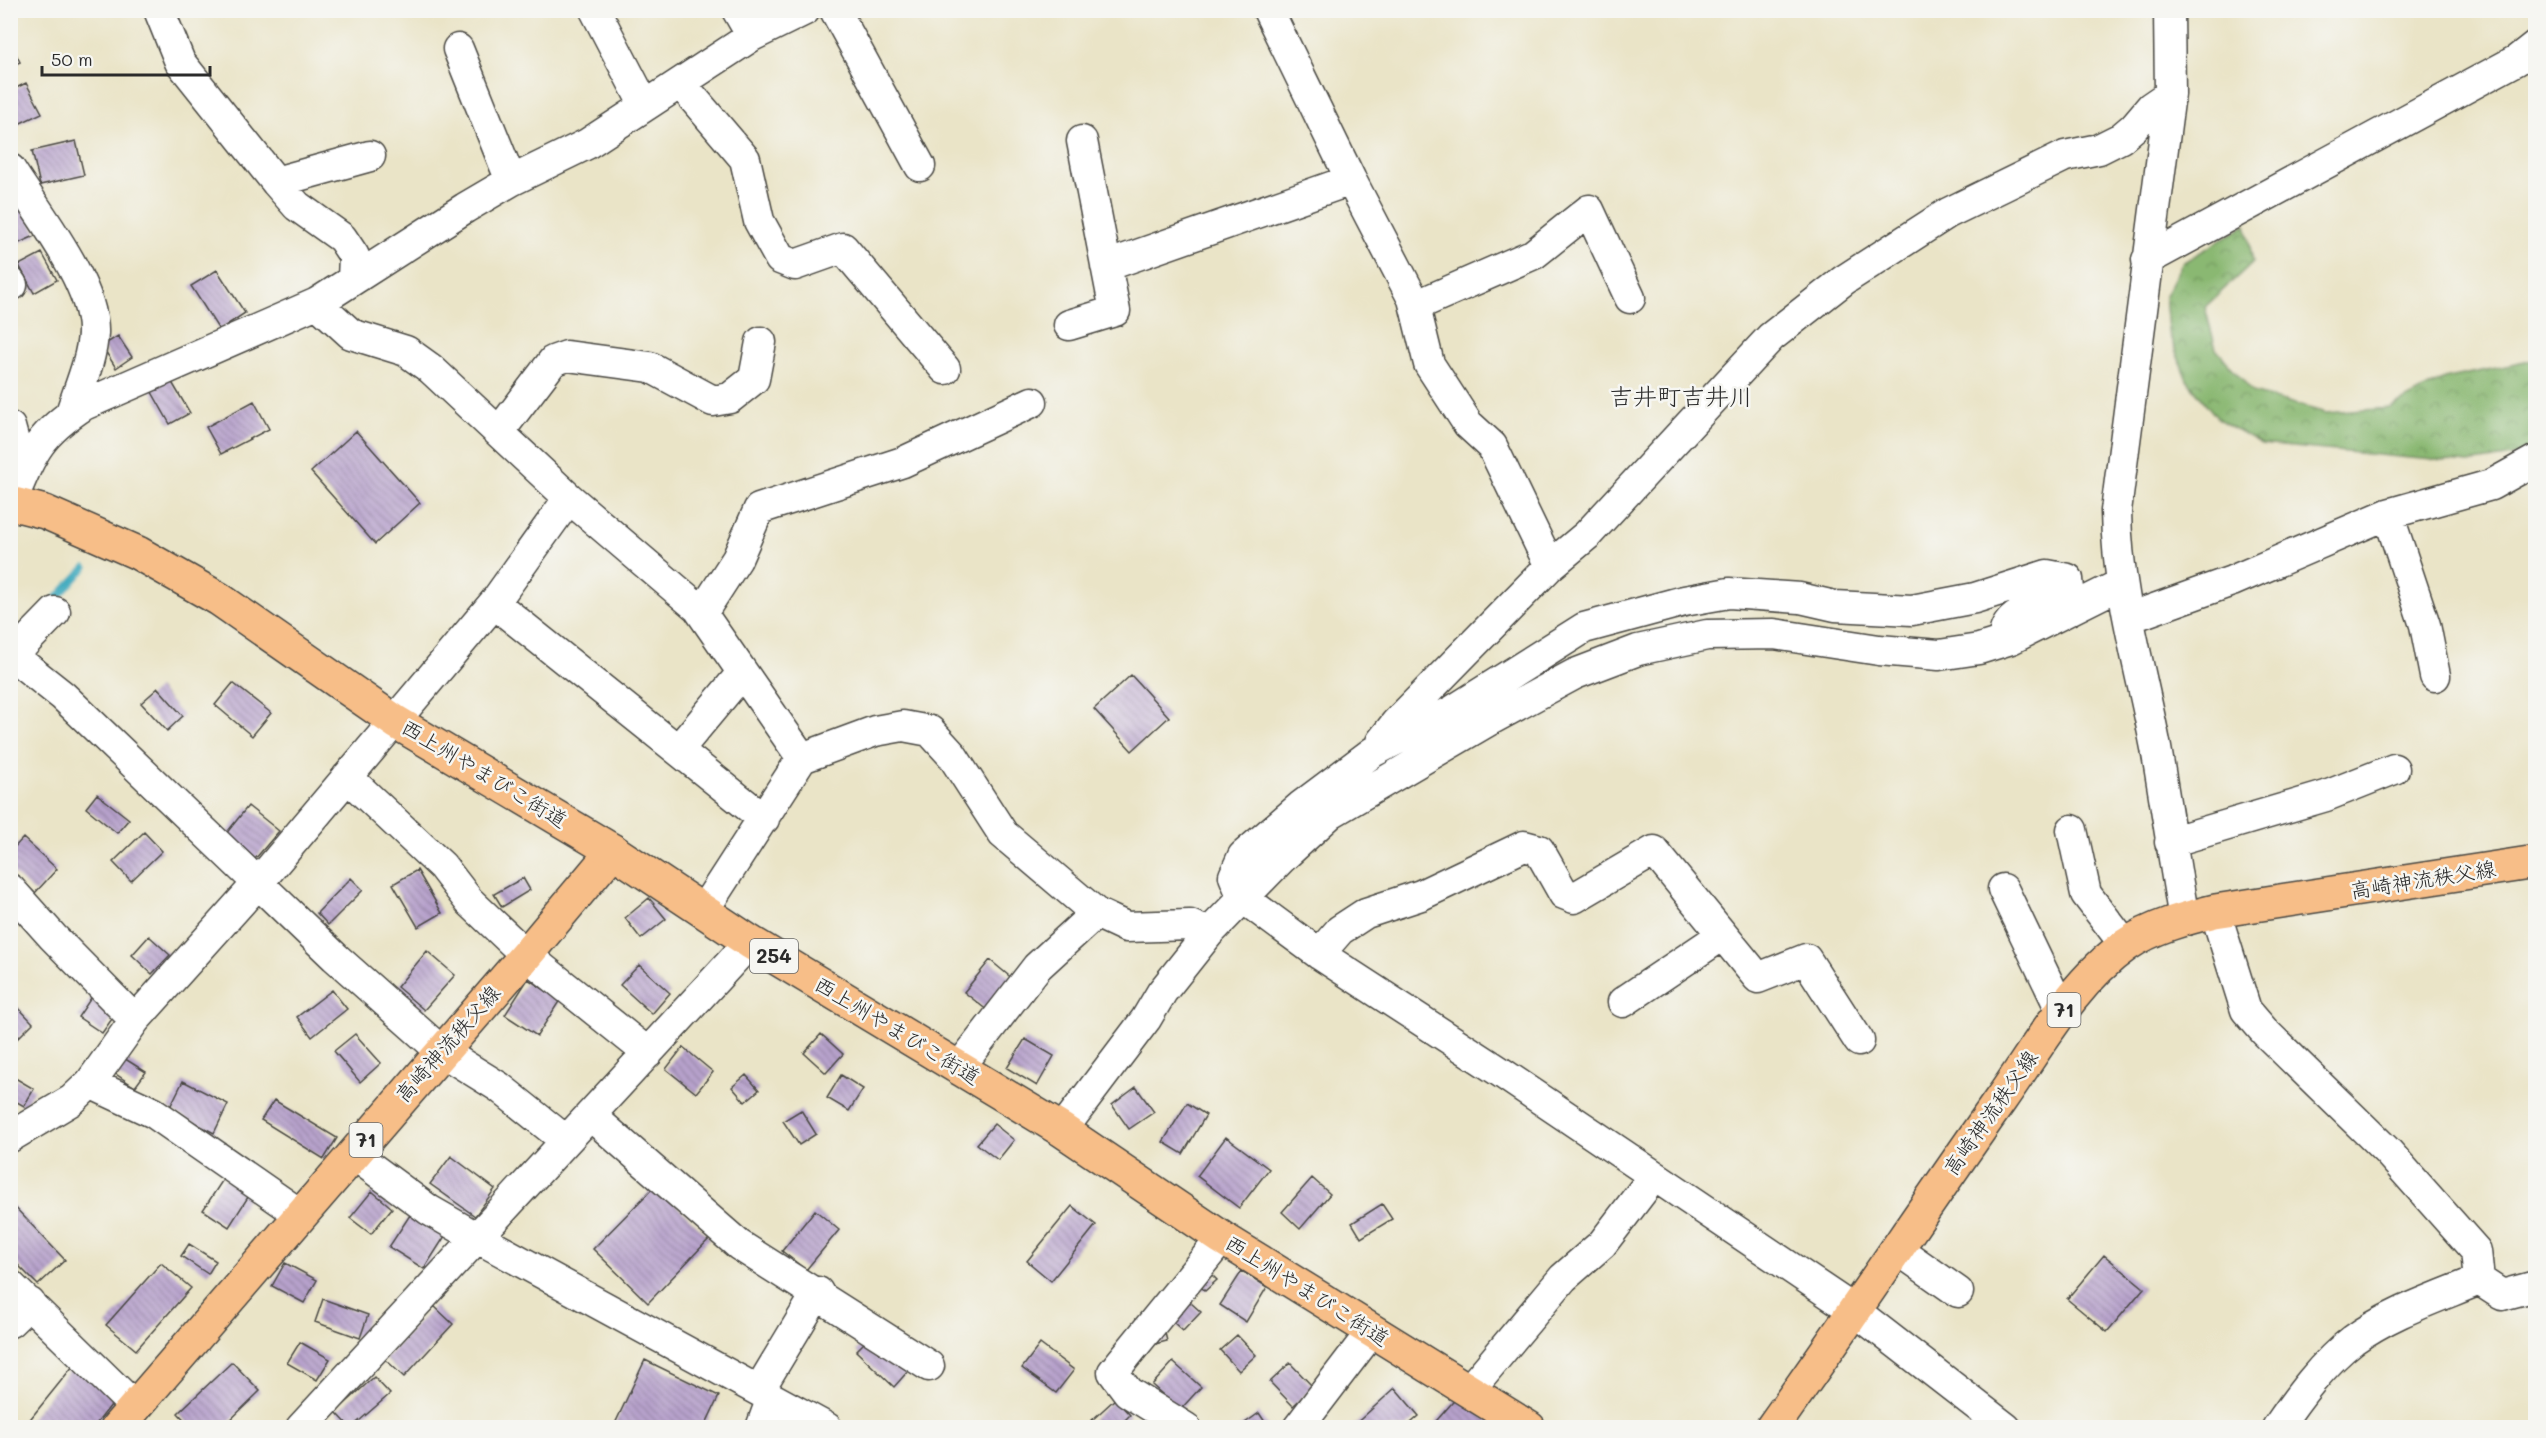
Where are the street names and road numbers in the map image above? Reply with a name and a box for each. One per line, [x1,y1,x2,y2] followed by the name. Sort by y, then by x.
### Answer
[397,712,573,833] street label: 西上州やまびこ街道
[2348,854,2497,903] street label: 高崎神流秩父線
[750,939,798,973] road number: 254
[810,969,986,1090] street label: 西上州やまびこ街道
[388,979,505,1107] street label: 高崎神流秩父線
[2048,993,2080,1027] road number: 71
[1937,1044,2043,1180] street label: 高崎神流秩父線
[350,1123,382,1157] road number: 71
[1221,1228,1395,1351] street label: 西上州やまびこ街道

